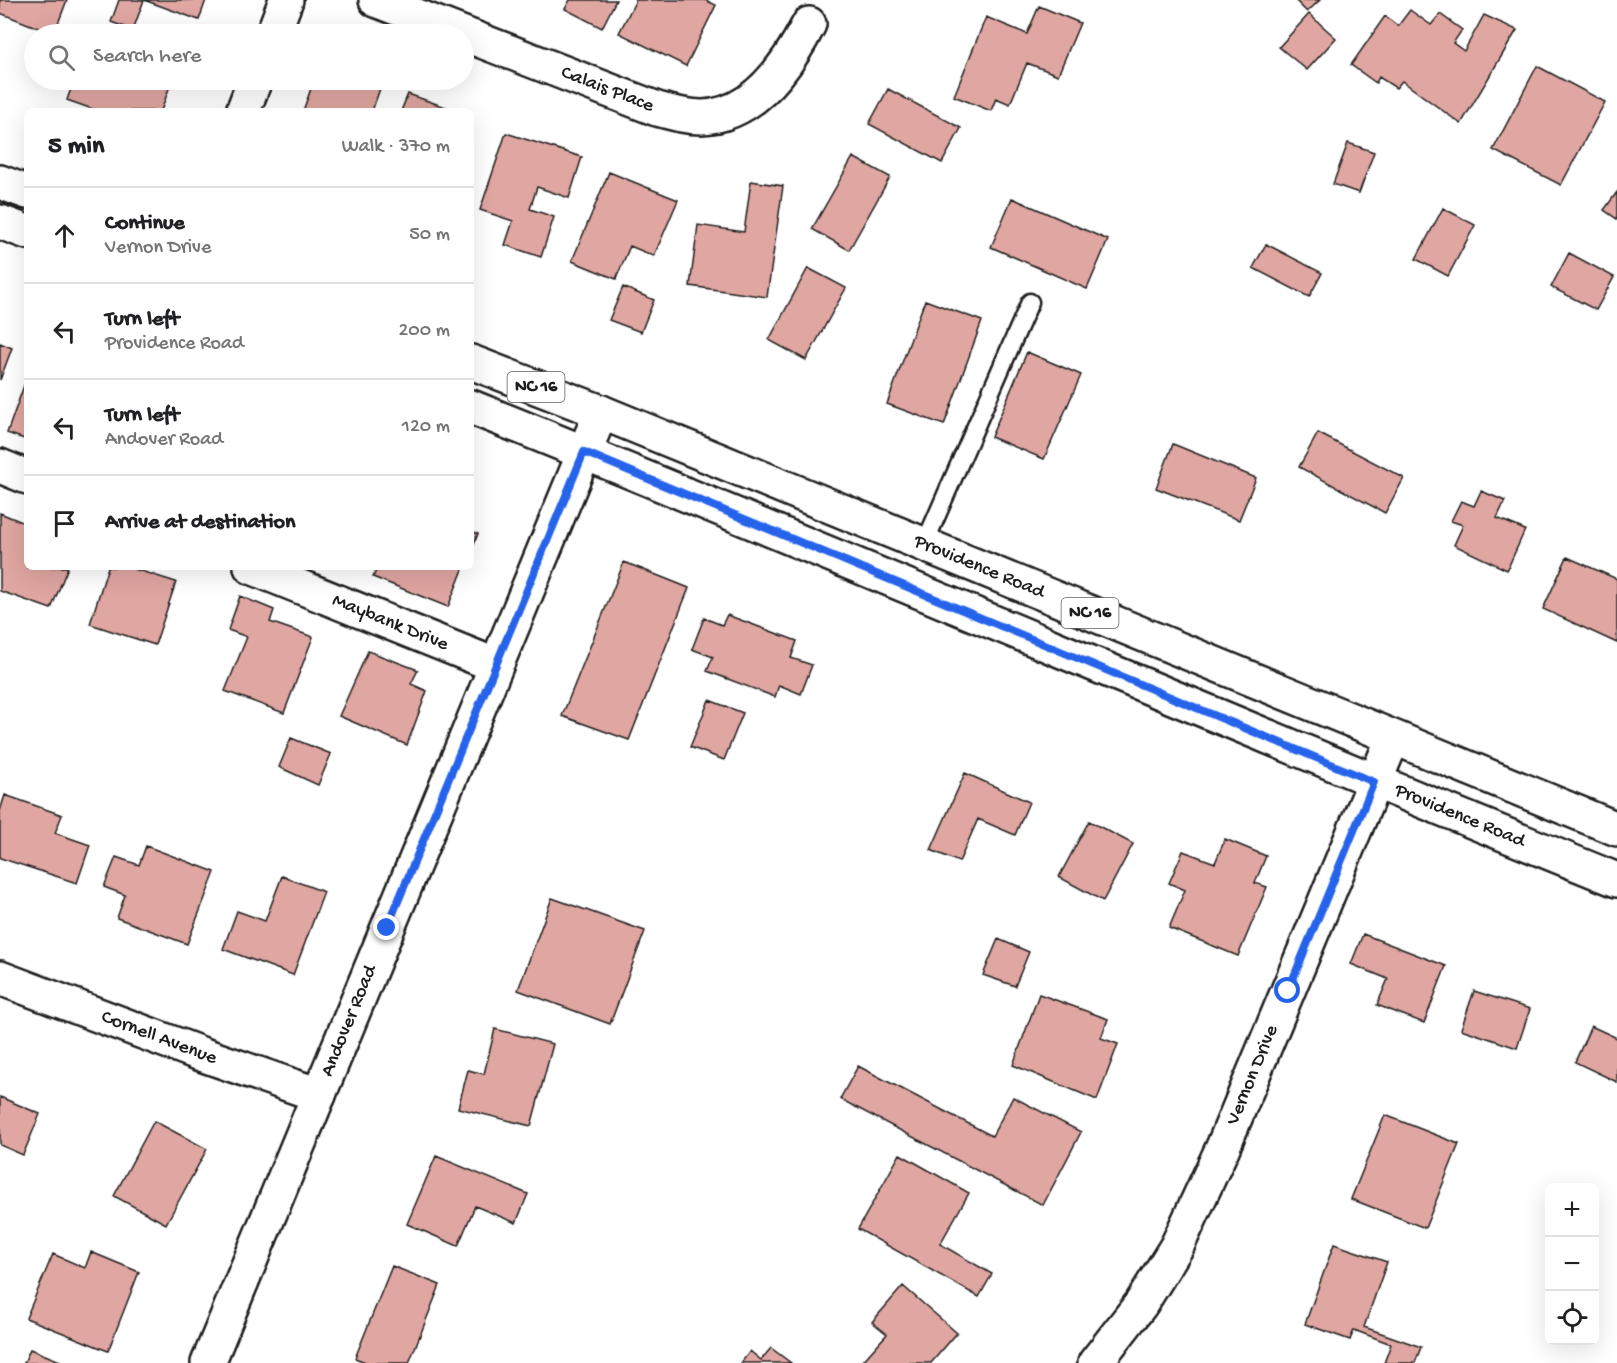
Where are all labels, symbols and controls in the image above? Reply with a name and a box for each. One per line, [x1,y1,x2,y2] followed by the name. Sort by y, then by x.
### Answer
[24,24,474,90] search box
[45,41,78,74] icon: search
[93,44,201,70] text: Search here
[558,61,658,118] street label: Calais Place
[48,132,104,163] text: 5 min
[342,136,450,159] text: Walk · 370 m
[105,211,185,237] text: Continue
[48,219,81,252] icon: ahead
[409,224,450,247] text: 50 m
[105,237,211,260] text: Vernon Drive
[105,307,179,333] text: Turn left
[48,315,81,348] icon: left
[399,320,450,343] text: 200 m
[105,333,244,356] text: Providence Road
[508,372,564,402] road number: NC 16
[105,403,179,429] text: Turn left
[48,411,81,444] icon: left
[402,416,450,439] text: 120 m
[105,429,223,452] text: Andover Road
[48,507,81,540] icon: arrive
[105,510,295,536] text: Arrive at destination
[910,530,1050,605] street label: Providence Road
[329,589,452,657] street label: Maybank Drive
[1062,598,1118,628] road number: NC 16
[1390,779,1530,854] street label: Providence Road
[373,914,399,940] route end
[316,960,383,1080] street label: Andover Road
[1274,977,1300,1003] route start
[98,1006,221,1070] street label: Cornell Avenue
[1221,1021,1284,1130] street label: Vernon Drive
[1545,1183,1599,1345] map controls
[1545,1183,1599,1237] button: +
[1545,1237,1599,1291] button: −
[1545,1291,1599,1345] button: locate

